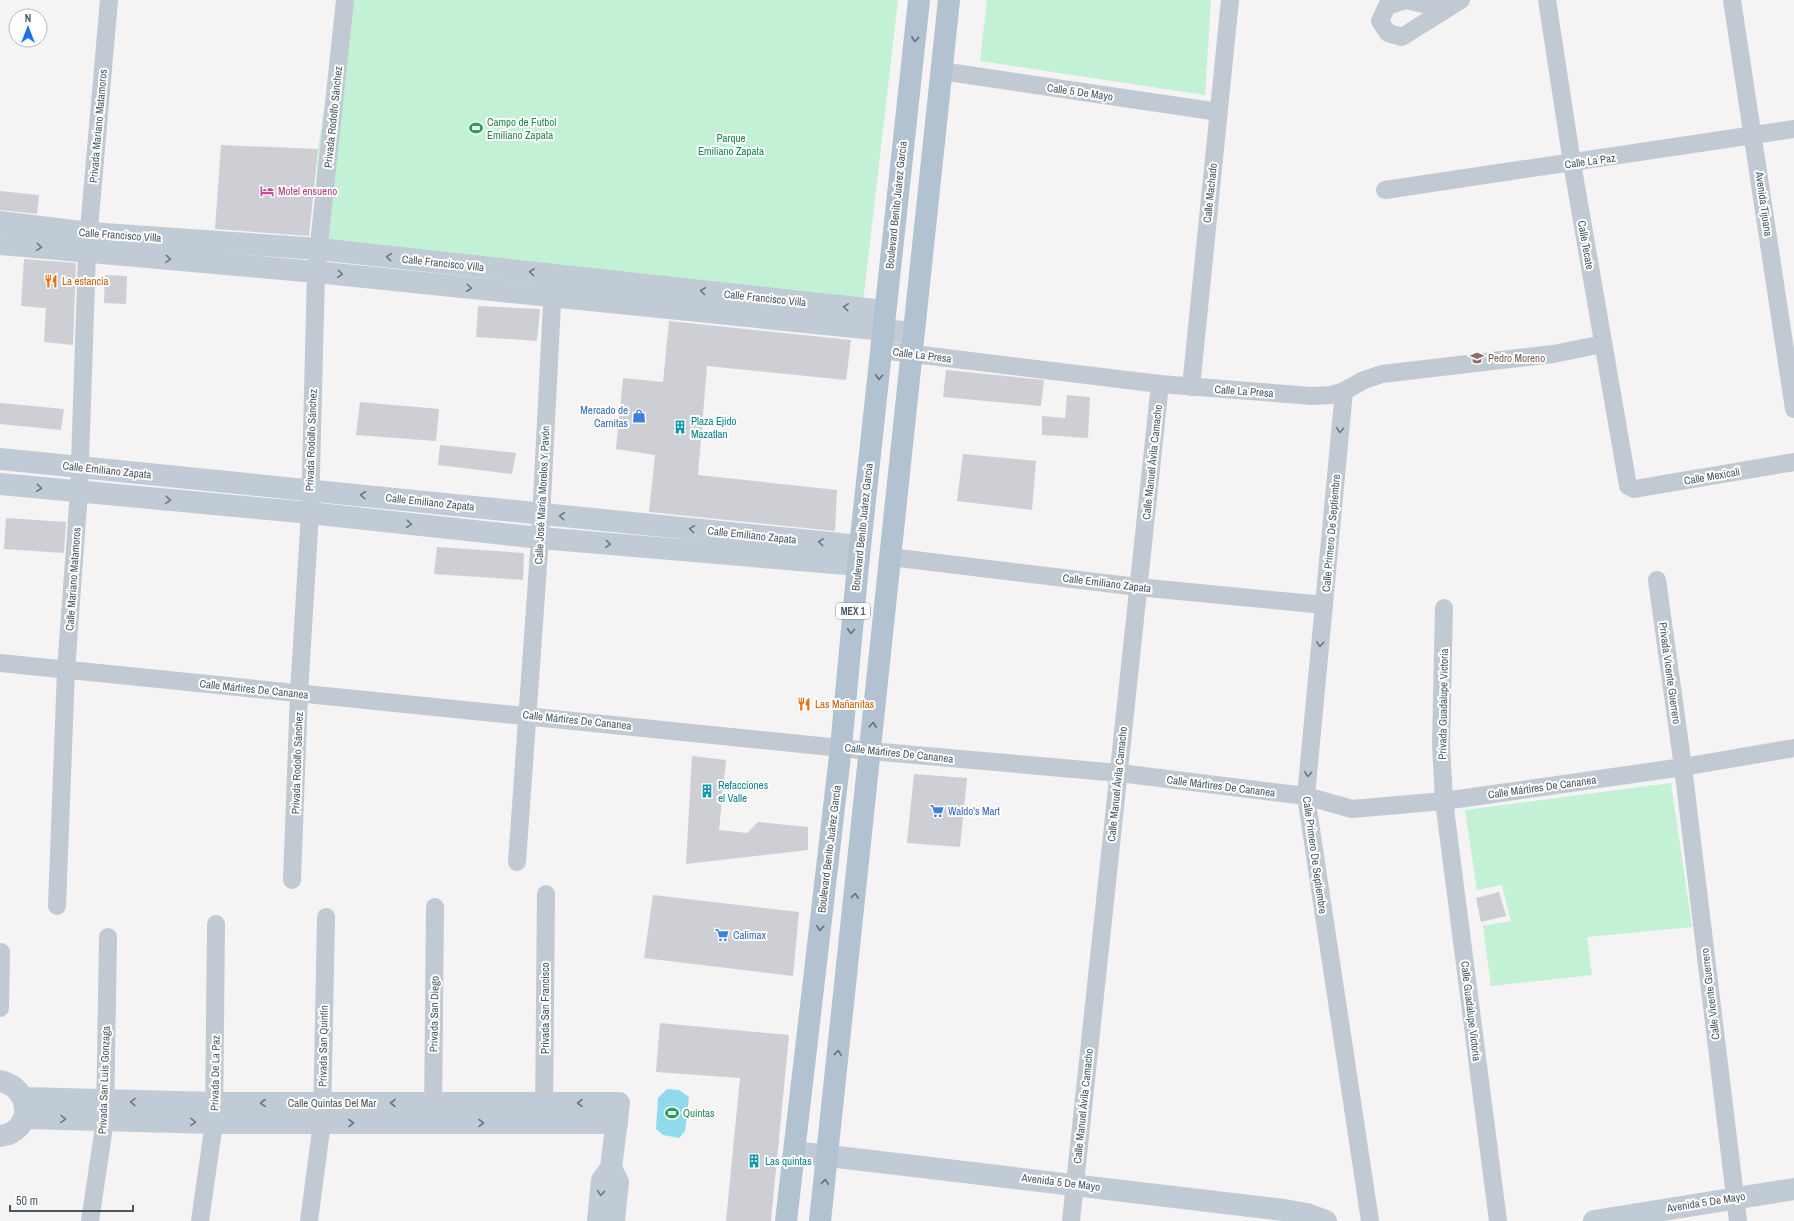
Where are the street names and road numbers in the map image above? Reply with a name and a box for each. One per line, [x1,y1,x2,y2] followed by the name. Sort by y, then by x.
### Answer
[321,65,345,169] street label: Privada Rodolfo Sánchez
[86,68,110,184] street label: Privada Mariano Matamoros
[1046,80,1114,104] street label: Calle 5 De Mayo
[882,140,910,270] street label: Boulevard Benito Juárez García
[1564,150,1617,171] street label: Calle La Paz
[1200,162,1220,224] street label: Calle Machado
[1752,170,1775,237] street label: Avenida Tijuana
[1575,219,1597,271] street label: Calle Tecate
[78,225,162,245] street label: Calle Francisco Villa
[401,252,485,274] street label: Calle Francisco Villa
[723,287,807,309] street label: Calle Francisco Villa
[892,344,952,366] street label: Calle La Presa
[1214,382,1274,400] street label: Calle La Presa
[302,388,320,491] street label: Privada Rodolfo Sánchez
[1139,404,1165,520] street label: Calle Manuel Ávila Camacho
[531,425,553,565] street label: Calle José María Morelos Y Pavón
[62,458,152,482] street label: Calle Emiliano Zapata
[848,462,876,592] street label: Boulevard Benito Juárez García
[1683,464,1741,488] street label: Calle Mexicali
[1319,473,1343,593] street label: Calle Primero De Septiembre
[385,490,475,514] street label: Calle Emiliano Zapata
[707,523,797,547] street label: Calle Emiliano Zapata
[62,526,84,631] street label: Calle Mariano Matamoros
[1062,571,1152,595] street label: Calle Emiliano Zapata
[836,603,870,619] road number: MEX 1
[1656,621,1684,725] street label: Privada Vicente Guerrero
[1435,648,1451,760] street label: Privada Guadalupe Victoria
[199,676,309,702] street label: Calle Mártires De Cananea
[522,707,632,733] street label: Calle Mártires De Cananea
[288,711,306,814] street label: Privada Rodolfo Sánchez
[1104,726,1130,842] street label: Calle Manuel Ávila Camacho
[844,740,954,766] street label: Calle Mártires De Cananea
[1166,772,1276,800] street label: Calle Mártires De Cananea
[1487,772,1597,802] street label: Calle Mártires De Cananea
[814,784,844,914] street label: Boulevard Benito Juárez García
[1300,795,1330,915] street label: Calle Primero De Septiembre
[1697,947,1723,1041] street label: Calle Vicente Guerrero
[1458,960,1484,1062] street label: Calle Guadalupe Victoria
[538,962,552,1054] street label: Privada San Francisco
[426,976,442,1052] street label: Privada San Diego
[315,1005,331,1087] street label: Privada San Quintín
[95,1026,113,1134] street label: Privada San Luis Gonzaga
[207,1035,223,1111] street label: Privada De La Paz
[1070,1048,1096,1164] street label: Calle Manuel Ávila Camacho
[288,1096,376,1110] street label: Calle Quintas Del Mar
[1020,1170,1101,1194] street label: Avenida 5 De Mayo
[1665,1189,1746,1215] street label: Avenida 5 De Mayo

